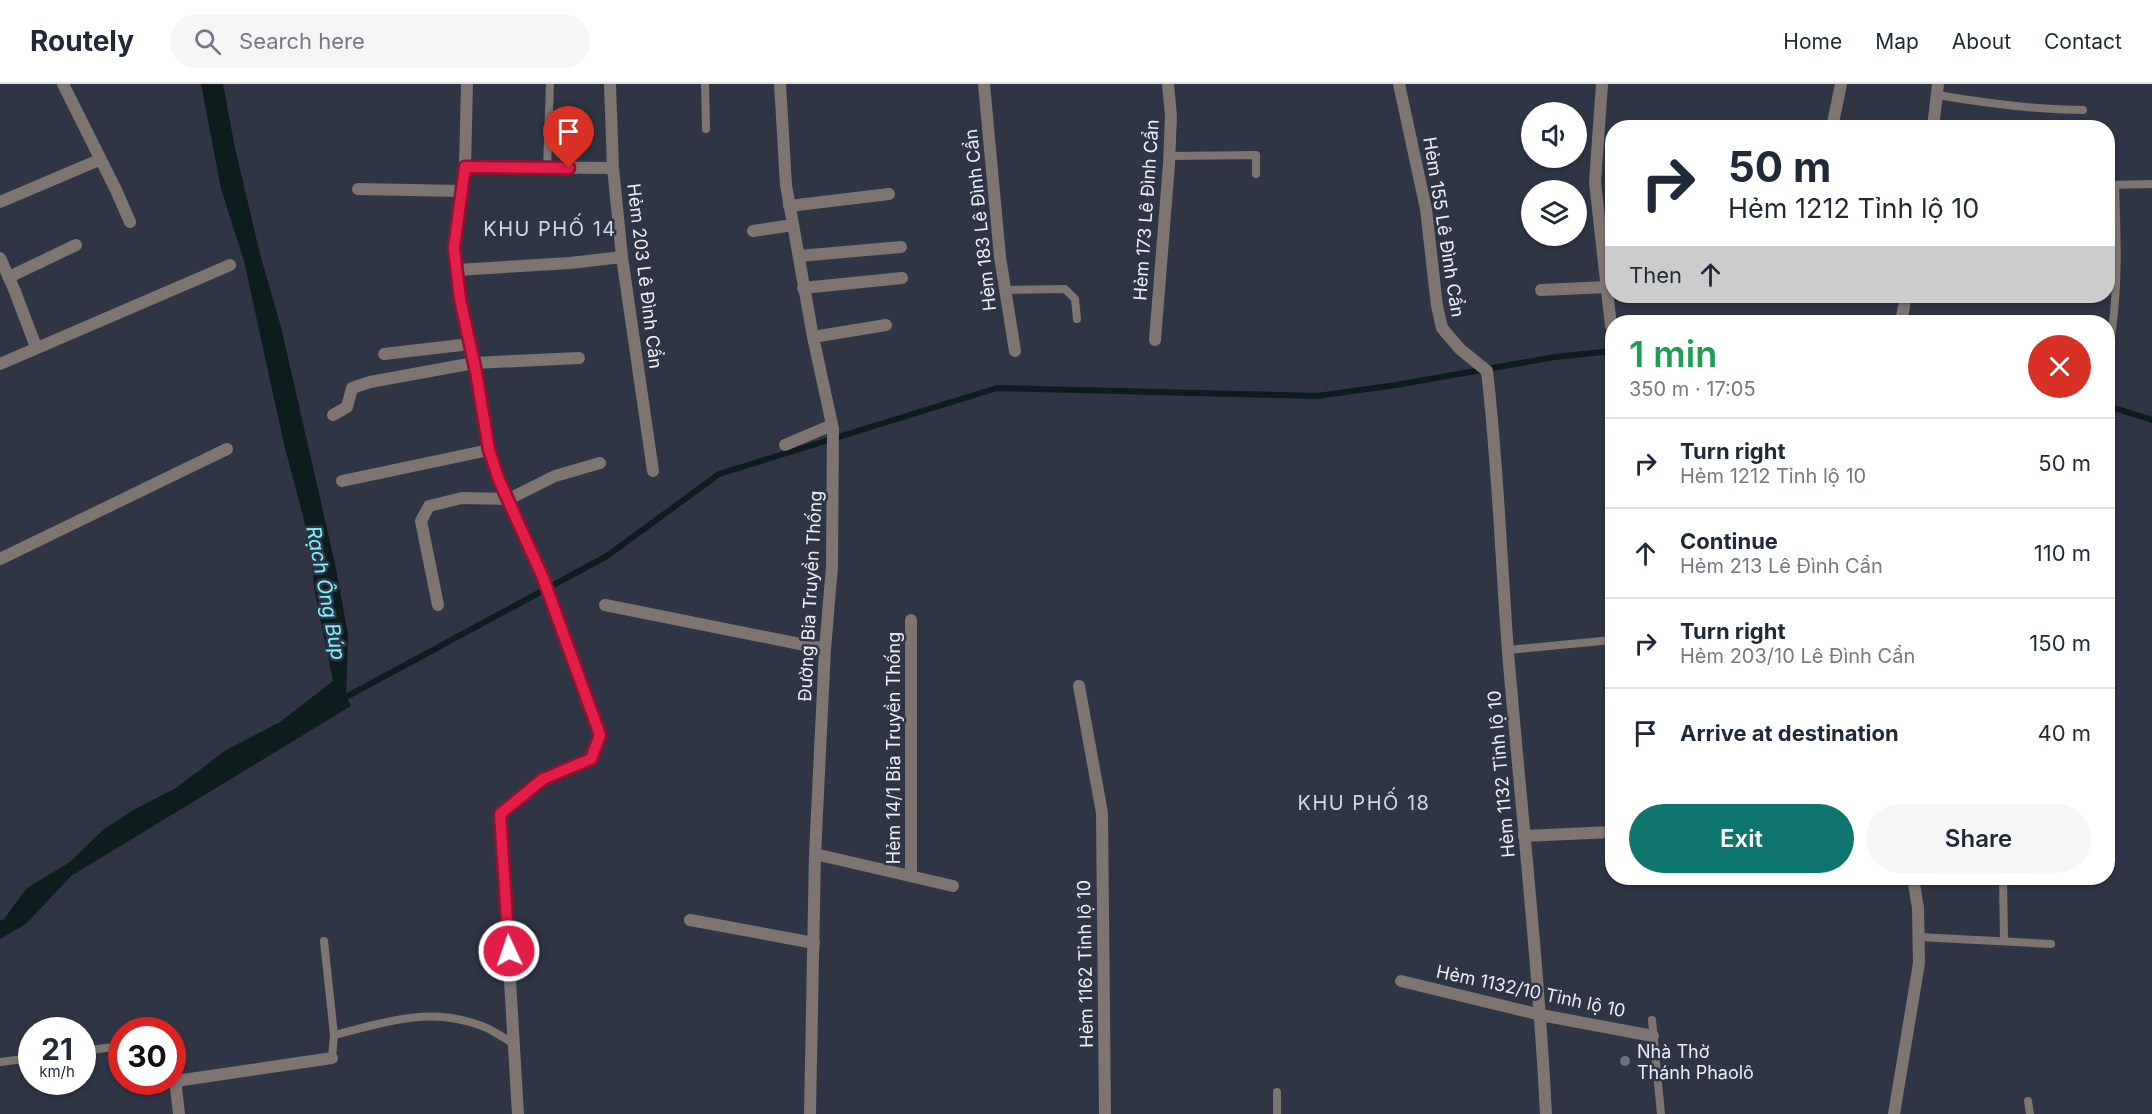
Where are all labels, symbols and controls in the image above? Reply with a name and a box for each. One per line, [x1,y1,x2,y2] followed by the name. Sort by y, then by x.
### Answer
[170,14,590,68] search box
[30,24,134,58] text: Routely
[191,25,224,58] icon: search
[239,28,365,54] text: Search here
[1783,29,1842,54] text: Home
[1875,29,1919,54] text: Map
[1952,29,2011,54] text: About
[2044,29,2122,54] text: Contact
[1521,102,1587,246] map controls
[1521,102,1587,168] button: sound
[543,106,594,168] pin
[552,115,585,148] icon: arrive
[1129,119,1163,301] street label: Hẻm 173 Lê Đình Cẩn
[960,128,1000,312] street label: Hẻm 183 Lê Đình Cẩn
[1419,135,1469,319] street label: Hẻm 155 Lê Đình Cẩn
[1728,141,1831,192] text: 50 m
[1629,144,1707,222] icon: right
[1521,180,1587,246] button: layers
[623,182,667,370] street label: Hẻm 203 Lê Đình Cẩn
[1728,192,1979,225] text: Hẻm 1212 Tỉnh lộ 10
[483,213,617,241] district label: KHU PHỐ 14
[1694,258,1727,291] icon: ahead
[1629,262,1682,288] text: Then
[1629,332,1717,376] text: 1 min
[2028,335,2091,398] button: close
[1629,377,1756,401] text: 350 m · 17:05
[1680,438,1786,464] text: Turn right
[1629,447,1662,480] icon: right
[2038,450,2091,476] text: 50 m
[1680,464,1866,488] text: Hẻm 1212 Tỉnh lộ 10
[794,490,826,702] street label: Đường Bia Truyền Thống
[301,524,351,662] water label: Rạch Ông Búp
[1680,528,1778,554] text: Continue
[1629,537,1662,570] icon: ahead
[2034,540,2091,566] text: 110 m
[1680,554,1883,578] text: Hẻm 213 Lê Đình Cẩn
[1680,618,1786,644] text: Turn right
[1629,627,1662,660] icon: right
[2029,630,2091,656] text: 150 m
[883,632,904,864] street label: Hẻm 14/1 Bia Truyền Thống
[1680,644,1915,668] text: Hẻm 203/10 Lê Đình Cẩn
[1483,690,1519,858] street label: Hẻm 1132 Tỉnh lộ 10
[1629,717,1662,750] icon: arrive
[1680,720,1899,746] text: Arrive at destination
[2037,720,2091,746] text: 40 m
[1298,787,1430,815] district label: KHU PHỐ 18
[1629,804,1854,873] button: Exit
[1866,804,2091,873] button: Share
[1073,880,1097,1048] street label: Hẻm 1162 Tỉnh lộ 10
[477,919,541,983] position arrow
[1434,961,1628,1021] street label: Hẻm 1132/10 Tỉnh lộ 10
[108,1017,186,1095] speed limit sign: 30
[41,1031,73,1067] text: 21
[1637,1041,1754,1083] place label: Nhà Thờ Thánh Phaolô
[1618,1054,1632,1068] marker: Nhà Thờ Thánh Phaolô
[39,1062,75,1081] text: km/h

